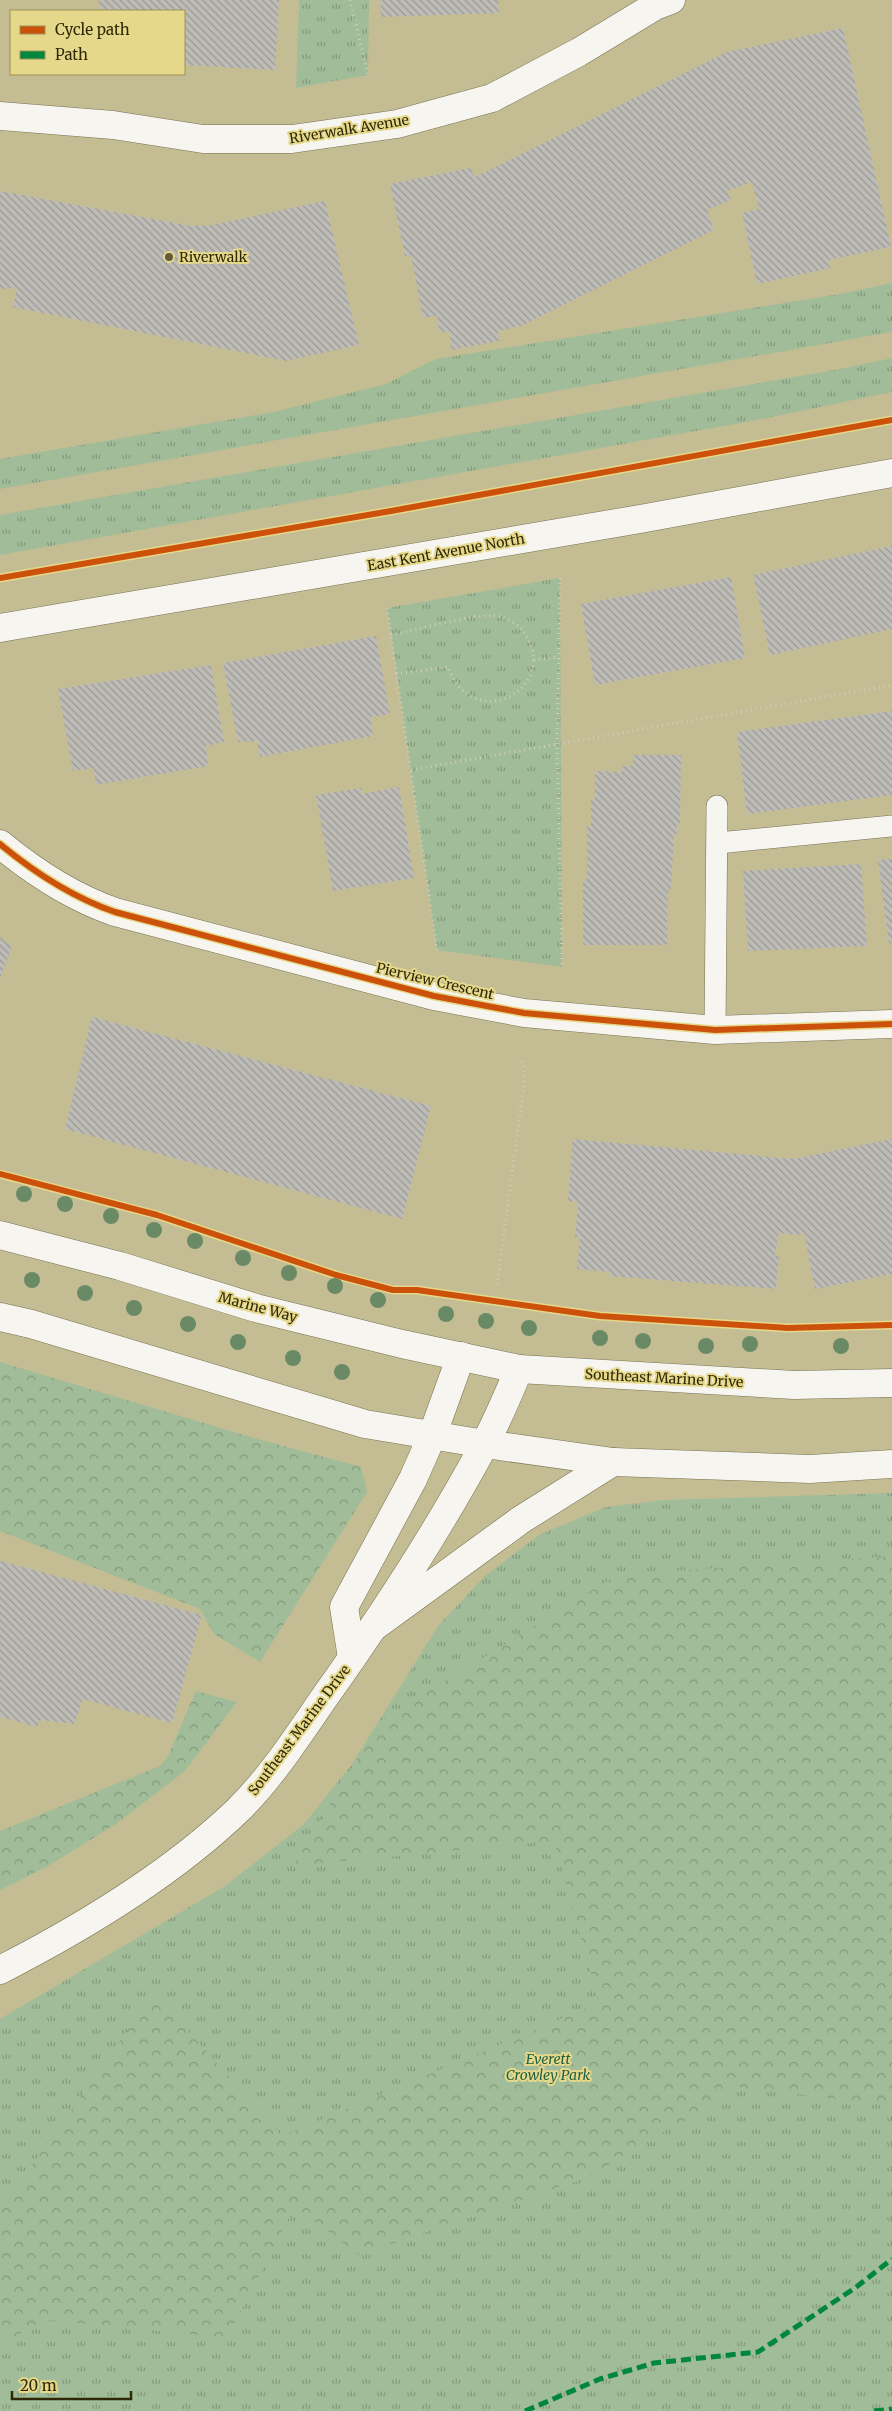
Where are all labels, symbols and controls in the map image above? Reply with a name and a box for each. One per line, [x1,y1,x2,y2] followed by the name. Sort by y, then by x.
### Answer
[10,10,185,75] legend
[55,20,130,39] text: Cycle path
[55,45,88,64] text: Path
[288,111,410,147] street label: Riverwalk Avenue
[179,248,248,266] place label: Riverwalk
[163,251,175,263] marker: Riverwalk
[366,529,526,575] street label: East Kent Avenue North
[374,959,496,1003] street label: Pierview Crescent
[217,1288,300,1326] street label: Marine Way
[584,1365,744,1391] street label: Southeast Marine Drive
[244,1661,354,1799] street label: Southeast Marine Drive
[506,2050,591,2084] park label: Everett Crowley Park
[12,2368,131,2400] scale bar
[20,2376,57,2395] text: 20 m

